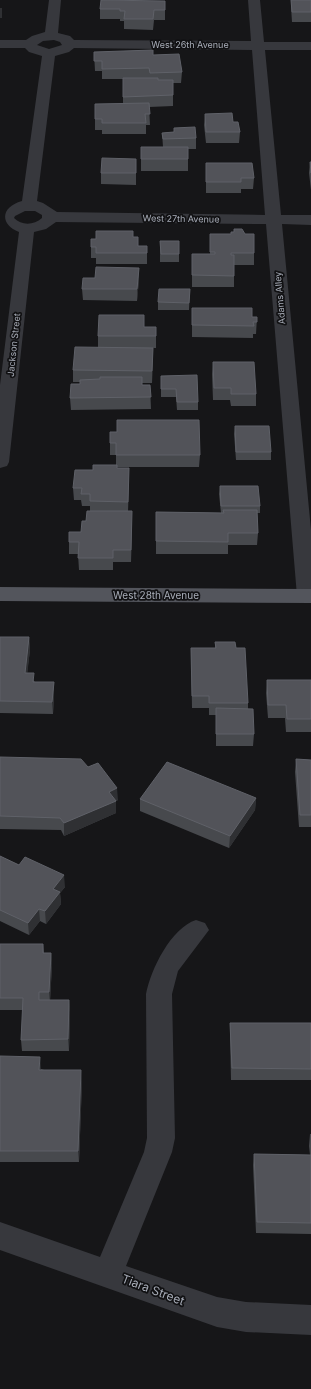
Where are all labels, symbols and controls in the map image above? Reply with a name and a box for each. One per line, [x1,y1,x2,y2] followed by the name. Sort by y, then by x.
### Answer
[151,39,229,50] street label: West 26th Avenue
[142,212,220,225] street label: West 27th Avenue
[272,271,287,325] street label: Adams Alley
[5,313,22,377] street label: Jackson Street
[113,589,199,601] street label: West 28th Avenue
[120,1271,187,1308] street label: Tiara Street

